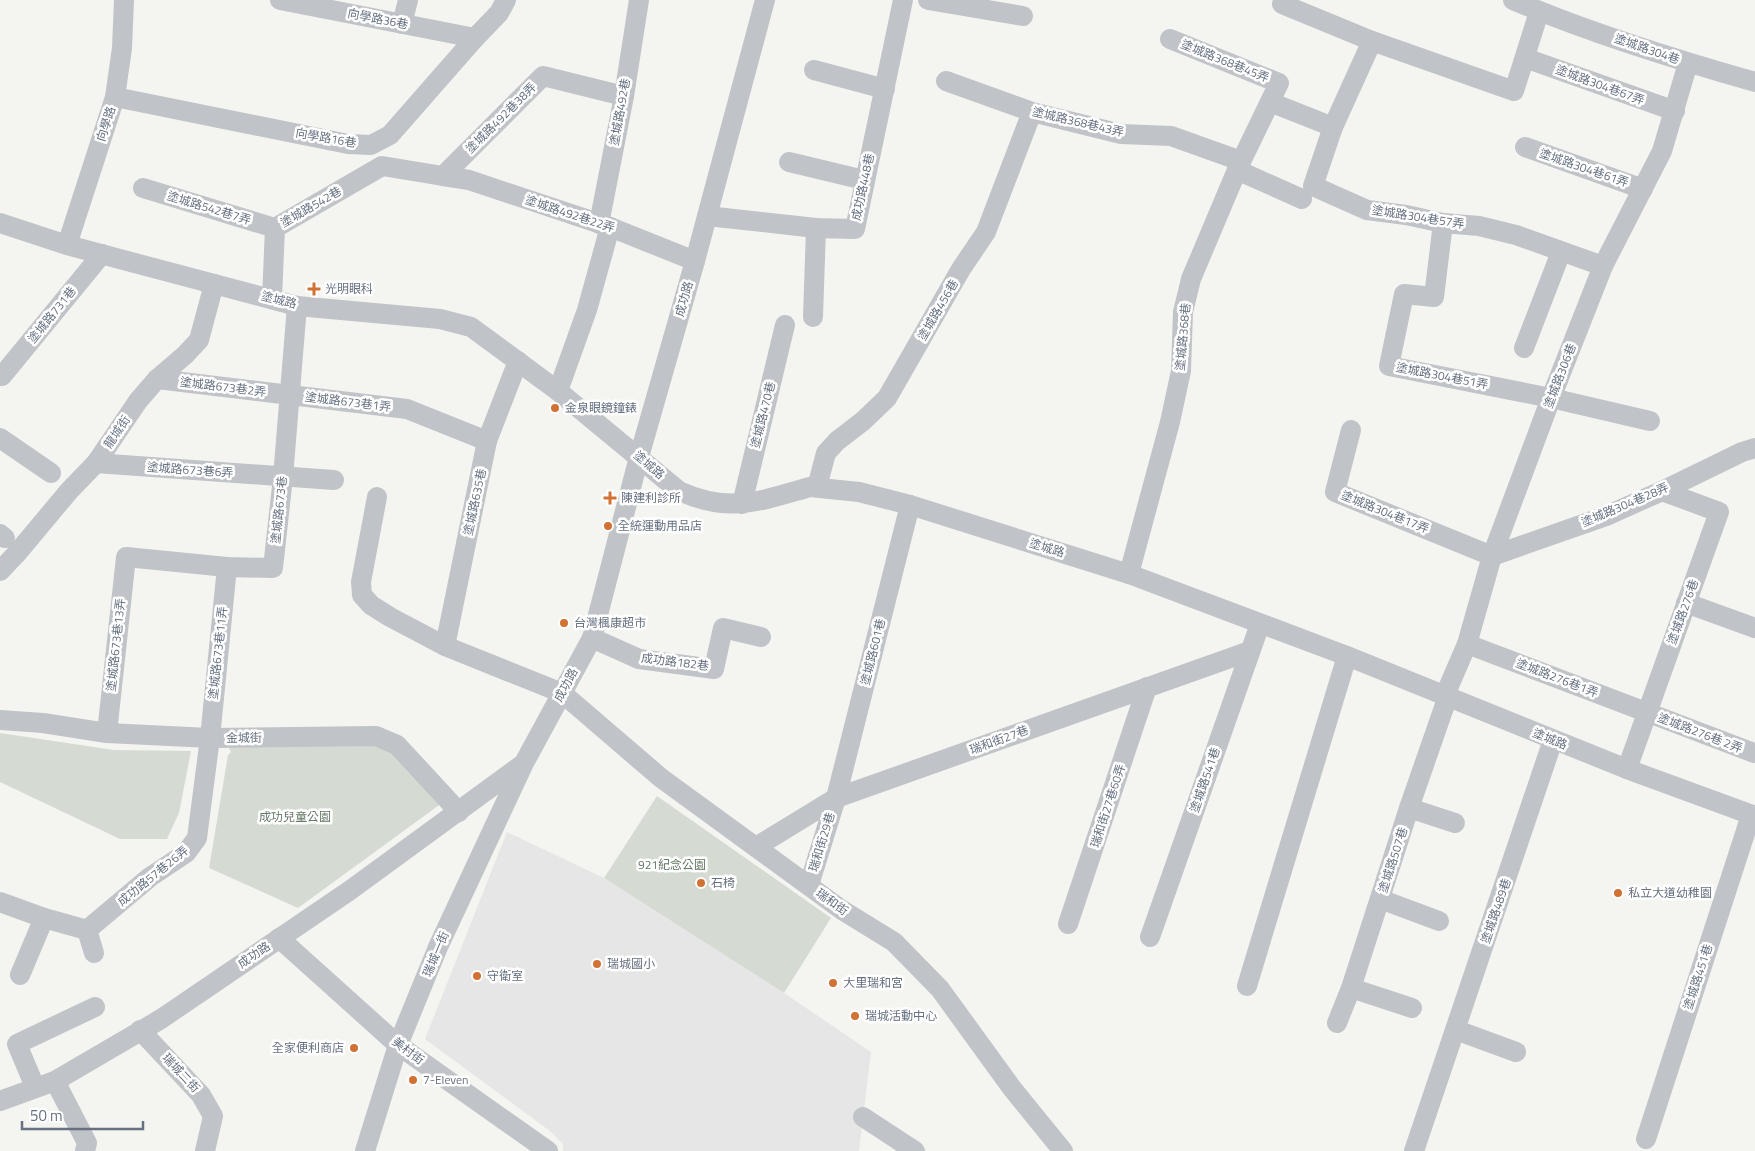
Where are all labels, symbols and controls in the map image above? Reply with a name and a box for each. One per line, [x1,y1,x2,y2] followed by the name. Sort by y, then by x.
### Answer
[346,3,410,34] street label: 向學路36巷
[1612,28,1682,69] street label: 塗城路304巷
[1178,34,1272,87] street label: 塗城路368巷45弄
[1553,60,1647,109] street label: 塗城路304巷67弄
[604,77,635,147] street label: 塗城路492巷
[461,78,540,157] street label: 塗城路492巷38弄
[1030,102,1126,141] street label: 塗城路368巷43弄
[91,104,120,144] street label: 向學路
[294,123,358,152] street label: 向學路16巷
[1537,143,1632,192] street label: 塗城路304巷61弄
[846,152,879,222] street label: 成功路448巷
[276,181,345,232] street label: 塗城路542巷
[165,186,253,229] street label: 塗城路542巷7弄
[523,190,618,237] street label: 塗城路492巷22弄
[1370,200,1466,233] street label: 塗城路304巷57弄
[912,275,963,344] street label: 塗城路456巷
[325,279,373,298] place label: 光明眼科
[669,279,698,319] street label: 成功路
[23,282,80,347] street label: 塗城路731巷
[307,282,321,296] marker: 光明眼科
[259,286,299,313] street label: 塗城路
[1170,302,1195,372] street label: 塗城路368巷
[1538,341,1581,411] street label: 塗城路306巷
[1394,357,1490,394] street label: 塗城路304巷51弄
[179,372,267,401] street label: 塗城路673巷2弄
[745,380,780,450] street label: 塗城路470巷
[304,387,392,416] street label: 塗城路673巷1弄
[565,398,637,417] place label: 金泉眼鏡鐘錶
[549,402,561,414] marker: 金泉眼鏡鐘錶
[99,411,135,452] street label: 龍城街
[629,446,669,483] street label: 塗城路
[146,457,234,482] street label: 塗城路673巷6弄
[458,467,491,537] street label: 塗城路635巷
[265,475,292,545] street label: 塗城路673巷
[1578,478,1672,532] street label: 塗城路304巷28弄
[1338,485,1432,538] street label: 塗城路304巷17弄
[621,488,681,507] place label: 陳建利診所
[603,491,617,505] marker: 陳建利診所
[618,516,702,535] place label: 全統運動用品店
[602,520,614,532] marker: 全統運動用品店
[1027,533,1067,562] street label: 塗城路
[1662,577,1703,647] street label: 塗城路276巷
[101,597,130,692] street label: 塗城路673巷13弄
[203,605,232,700] street label: 塗城路673巷11弄
[574,613,646,632] place label: 台灣楓康超市
[558,617,570,629] marker: 台灣楓康超市
[855,617,890,687] street label: 塗城路601巷
[640,648,710,675] street label: 成功路182巷
[1513,653,1601,702] street label: 塗城路276巷1弄
[549,664,582,705] street label: 成功路
[1655,708,1745,757] street label: 塗城路276巷 2弄
[967,720,1031,759] street label: 瑞和街27巷
[1530,723,1570,754] street label: 塗城路
[226,728,262,747] street label: 金城街
[1184,745,1225,815] street label: 塗城路541巷
[1085,762,1130,850] street label: 瑞和街27巷60弄
[259,807,331,826] park label: 成功兒童公園
[803,810,840,874] street label: 瑞和街29巷
[1373,824,1412,895] street label: 塗城路507巷
[113,841,192,910] street label: 成功路57巷26弄
[638,855,706,874] park label: 921紀念公園
[711,873,735,892] place label: 石椅
[1475,876,1516,946] street label: 塗城路489巷
[695,877,707,889] marker: 石椅
[812,883,852,920] street label: 瑞和街
[1628,883,1712,902] place label: 私立大道幼稚園
[1612,887,1624,899] marker: 私立大道幼稚園
[417,928,454,980] street label: 瑞城一街
[233,937,274,973] street label: 成功路
[1678,941,1717,1012] street label: 塗城路451巷
[607,954,655,973] place label: 瑞城國小
[591,958,603,970] marker: 瑞城國小
[487,966,523,985] place label: 守衛室
[471,970,483,982] marker: 守衛室
[843,973,903,992] place label: 大里瑞和宮
[827,977,839,989] marker: 大里瑞和宮
[865,1006,937,1025] place label: 瑞城活動中心
[849,1010,861,1022] marker: 瑞城活動中心
[388,1032,428,1069] street label: 美村街
[272,1038,344,1057] place label: 全家便利商店
[348,1042,360,1054] marker: 全家便利商店
[158,1049,205,1097] street label: 瑞城二街
[423,1070,469,1089] place label: 7-Eleven
[407,1074,419,1086] marker: 7-Eleven
[22,1098,144,1130] scale bar
[30,1104,63,1127] text: 50 m

